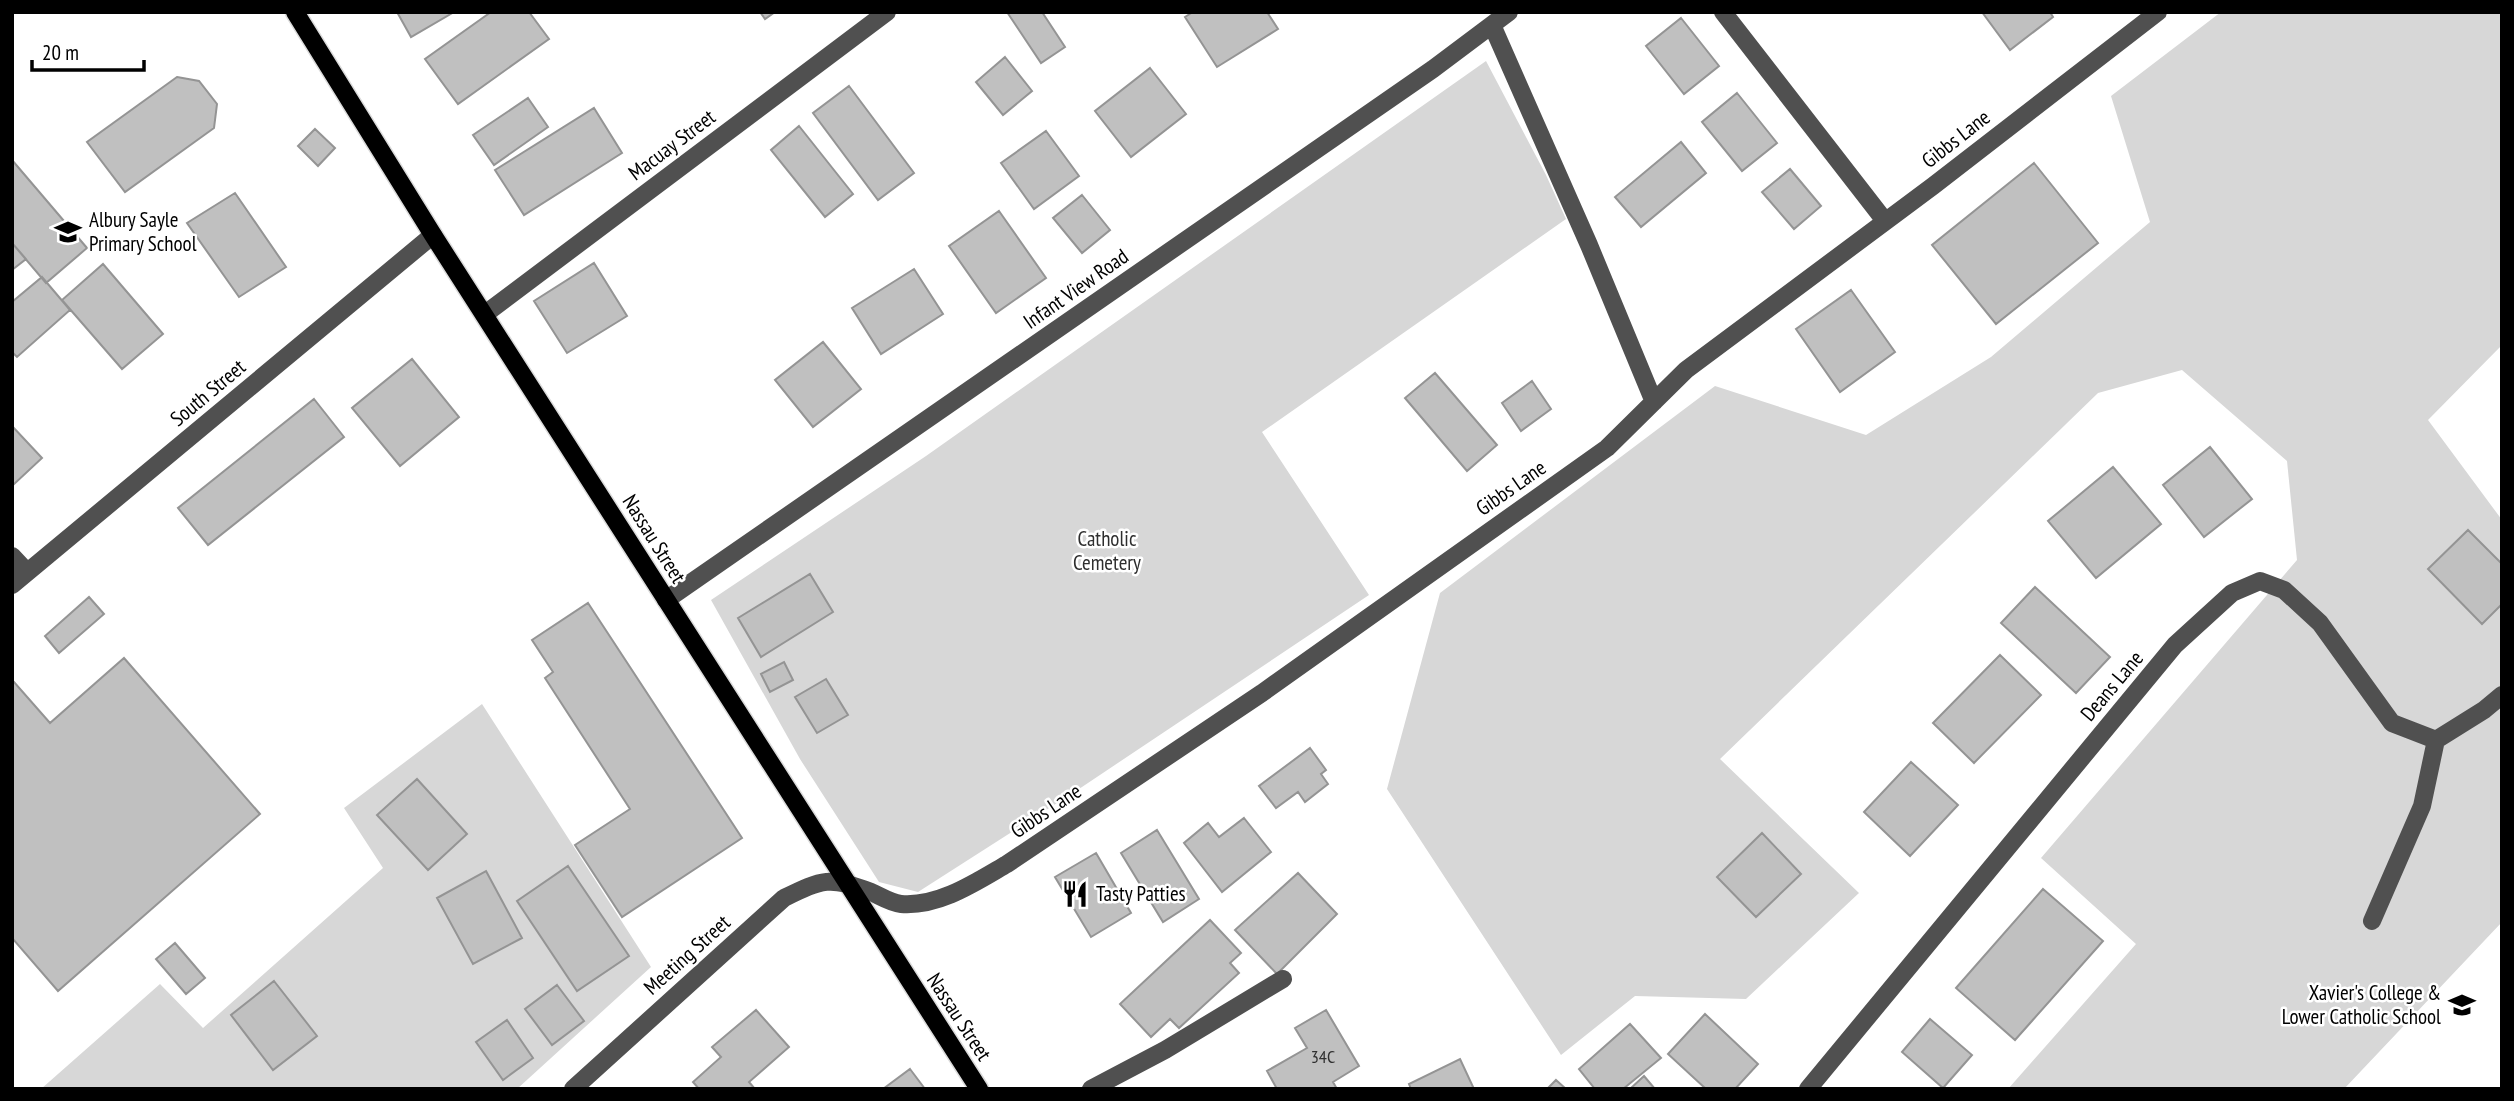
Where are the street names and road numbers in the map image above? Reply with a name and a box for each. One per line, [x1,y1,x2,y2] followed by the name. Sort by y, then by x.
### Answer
[623,103,721,186] street label: Macuay Street
[1916,104,1995,174] street label: Gibbs Lane
[1018,243,1133,335] street label: Infant View Road
[164,353,251,432] street label: South Street
[1470,454,1551,521] street label: Gibbs Lane
[617,489,692,588] street label: Nassau Street
[2074,645,2149,726] street label: Deans Lane
[1005,777,1086,844] street label: Gibbs Lane
[638,909,736,1000] street label: Meeting Street
[921,968,998,1066] street label: Nassau Street

